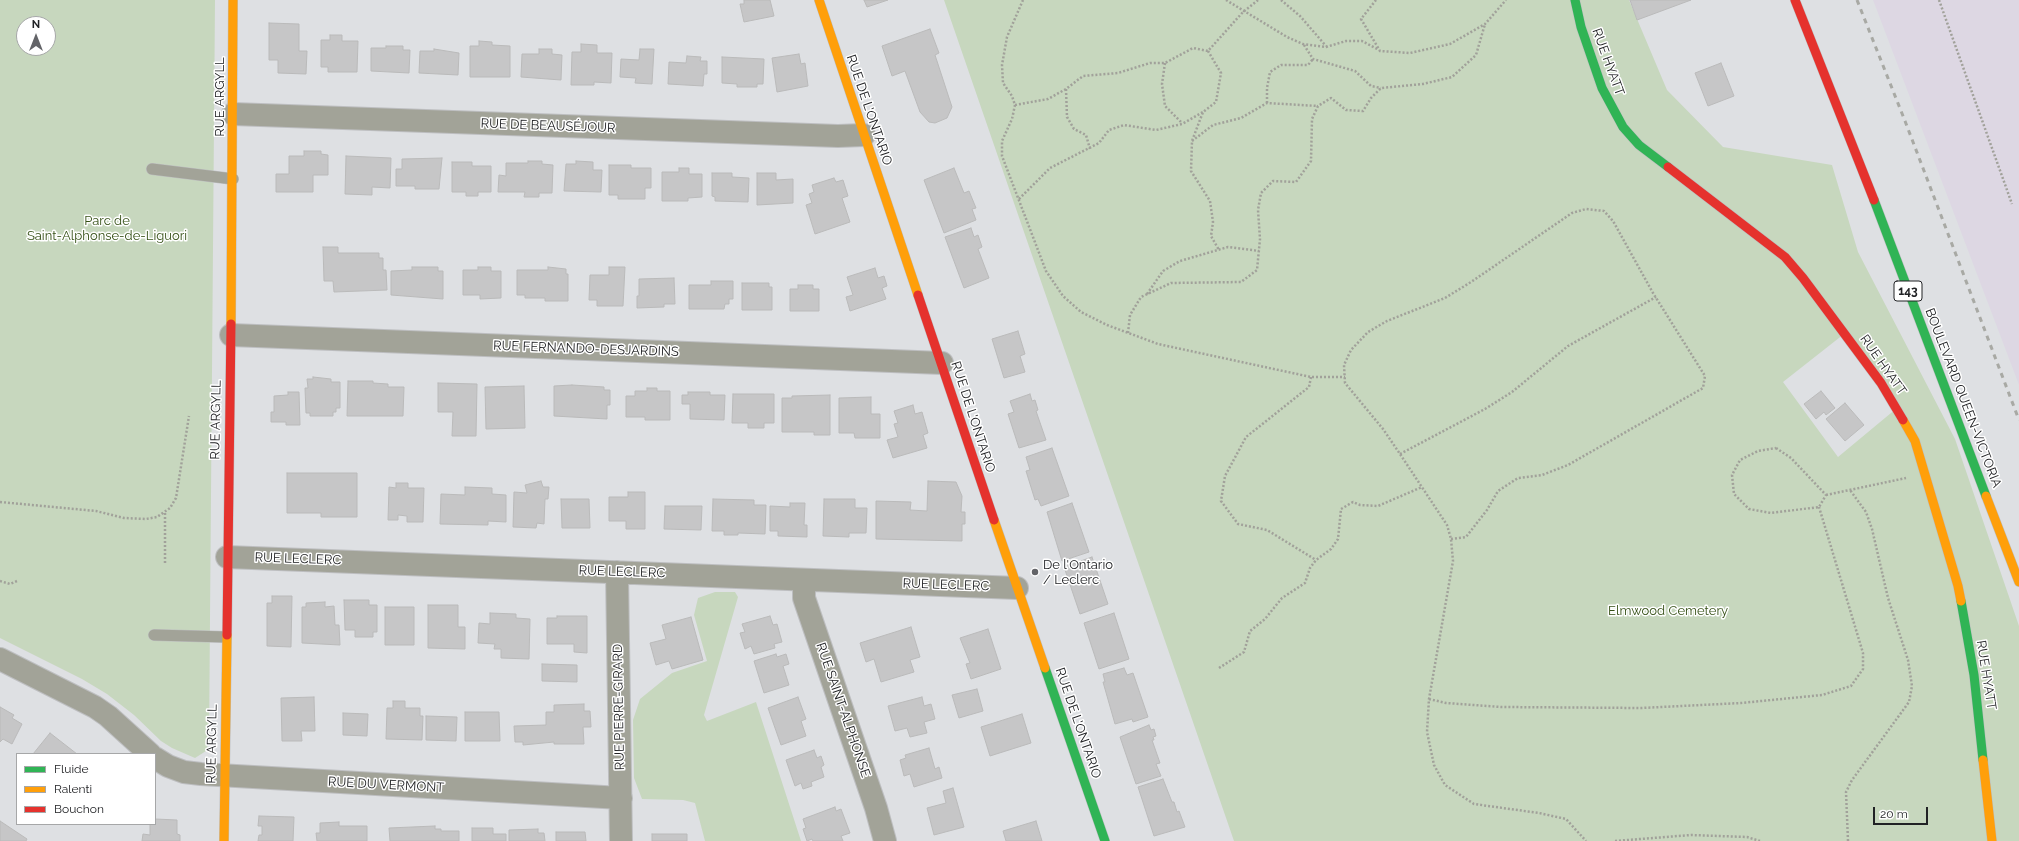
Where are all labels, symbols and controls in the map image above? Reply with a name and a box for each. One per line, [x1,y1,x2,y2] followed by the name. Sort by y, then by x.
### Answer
[16,16,56,56] north arrow
[32,18,40,31] text: N
[1589,26,1627,98] street label: RUE HYATT
[843,53,895,167] street label: RUE DE L'ONTARIO
[212,57,228,137] street label: RUE ARGYLL
[480,116,616,136] street label: RUE DE BEAUSÉJOUR
[27,213,187,244] park label: Parc de Saint-Alphonse-de-Liguori
[1894,281,1922,301] road number: 143
[1922,306,2004,490] street label: BOULEVARD QUEEN-VICTORIA
[1856,332,1910,398] street label: RUE HYATT
[493,338,679,360] street label: RUE FERNANDO-DESJARDINS
[948,359,998,475] street label: RUE DE L'ONTARIO
[208,380,224,460] street label: RUE ARGYLL
[254,550,342,568] street label: RUE LECLERC
[1043,557,1113,588] place label: De l'Ontario / Leclerc
[578,563,666,581] street label: RUE LECLERC
[1030,567,1040,577] marker: De l'Ontario / Leclerc
[902,576,990,594] street label: RUE LECLERC
[1608,603,1728,619] park label: Elmwood Cemetery
[1973,639,1999,711] street label: RUE HYATT
[813,641,873,779] street label: RUE SAINT-ALPHONSE
[610,644,628,770] street label: RUE PIERRE-GIRARD
[1052,666,1104,780] street label: RUE DE L'ONTARIO
[204,704,220,784] street label: RUE ARGYLL
[16,753,156,825] legend
[54,762,89,776] text: Fluide
[328,774,444,796] street label: RUE DU VERMONT
[54,782,92,796] text: Ralenti
[1875,799,1930,825] scale bar
[54,802,104,816] text: Bouchon
[1880,807,1908,821] text: 20 m

